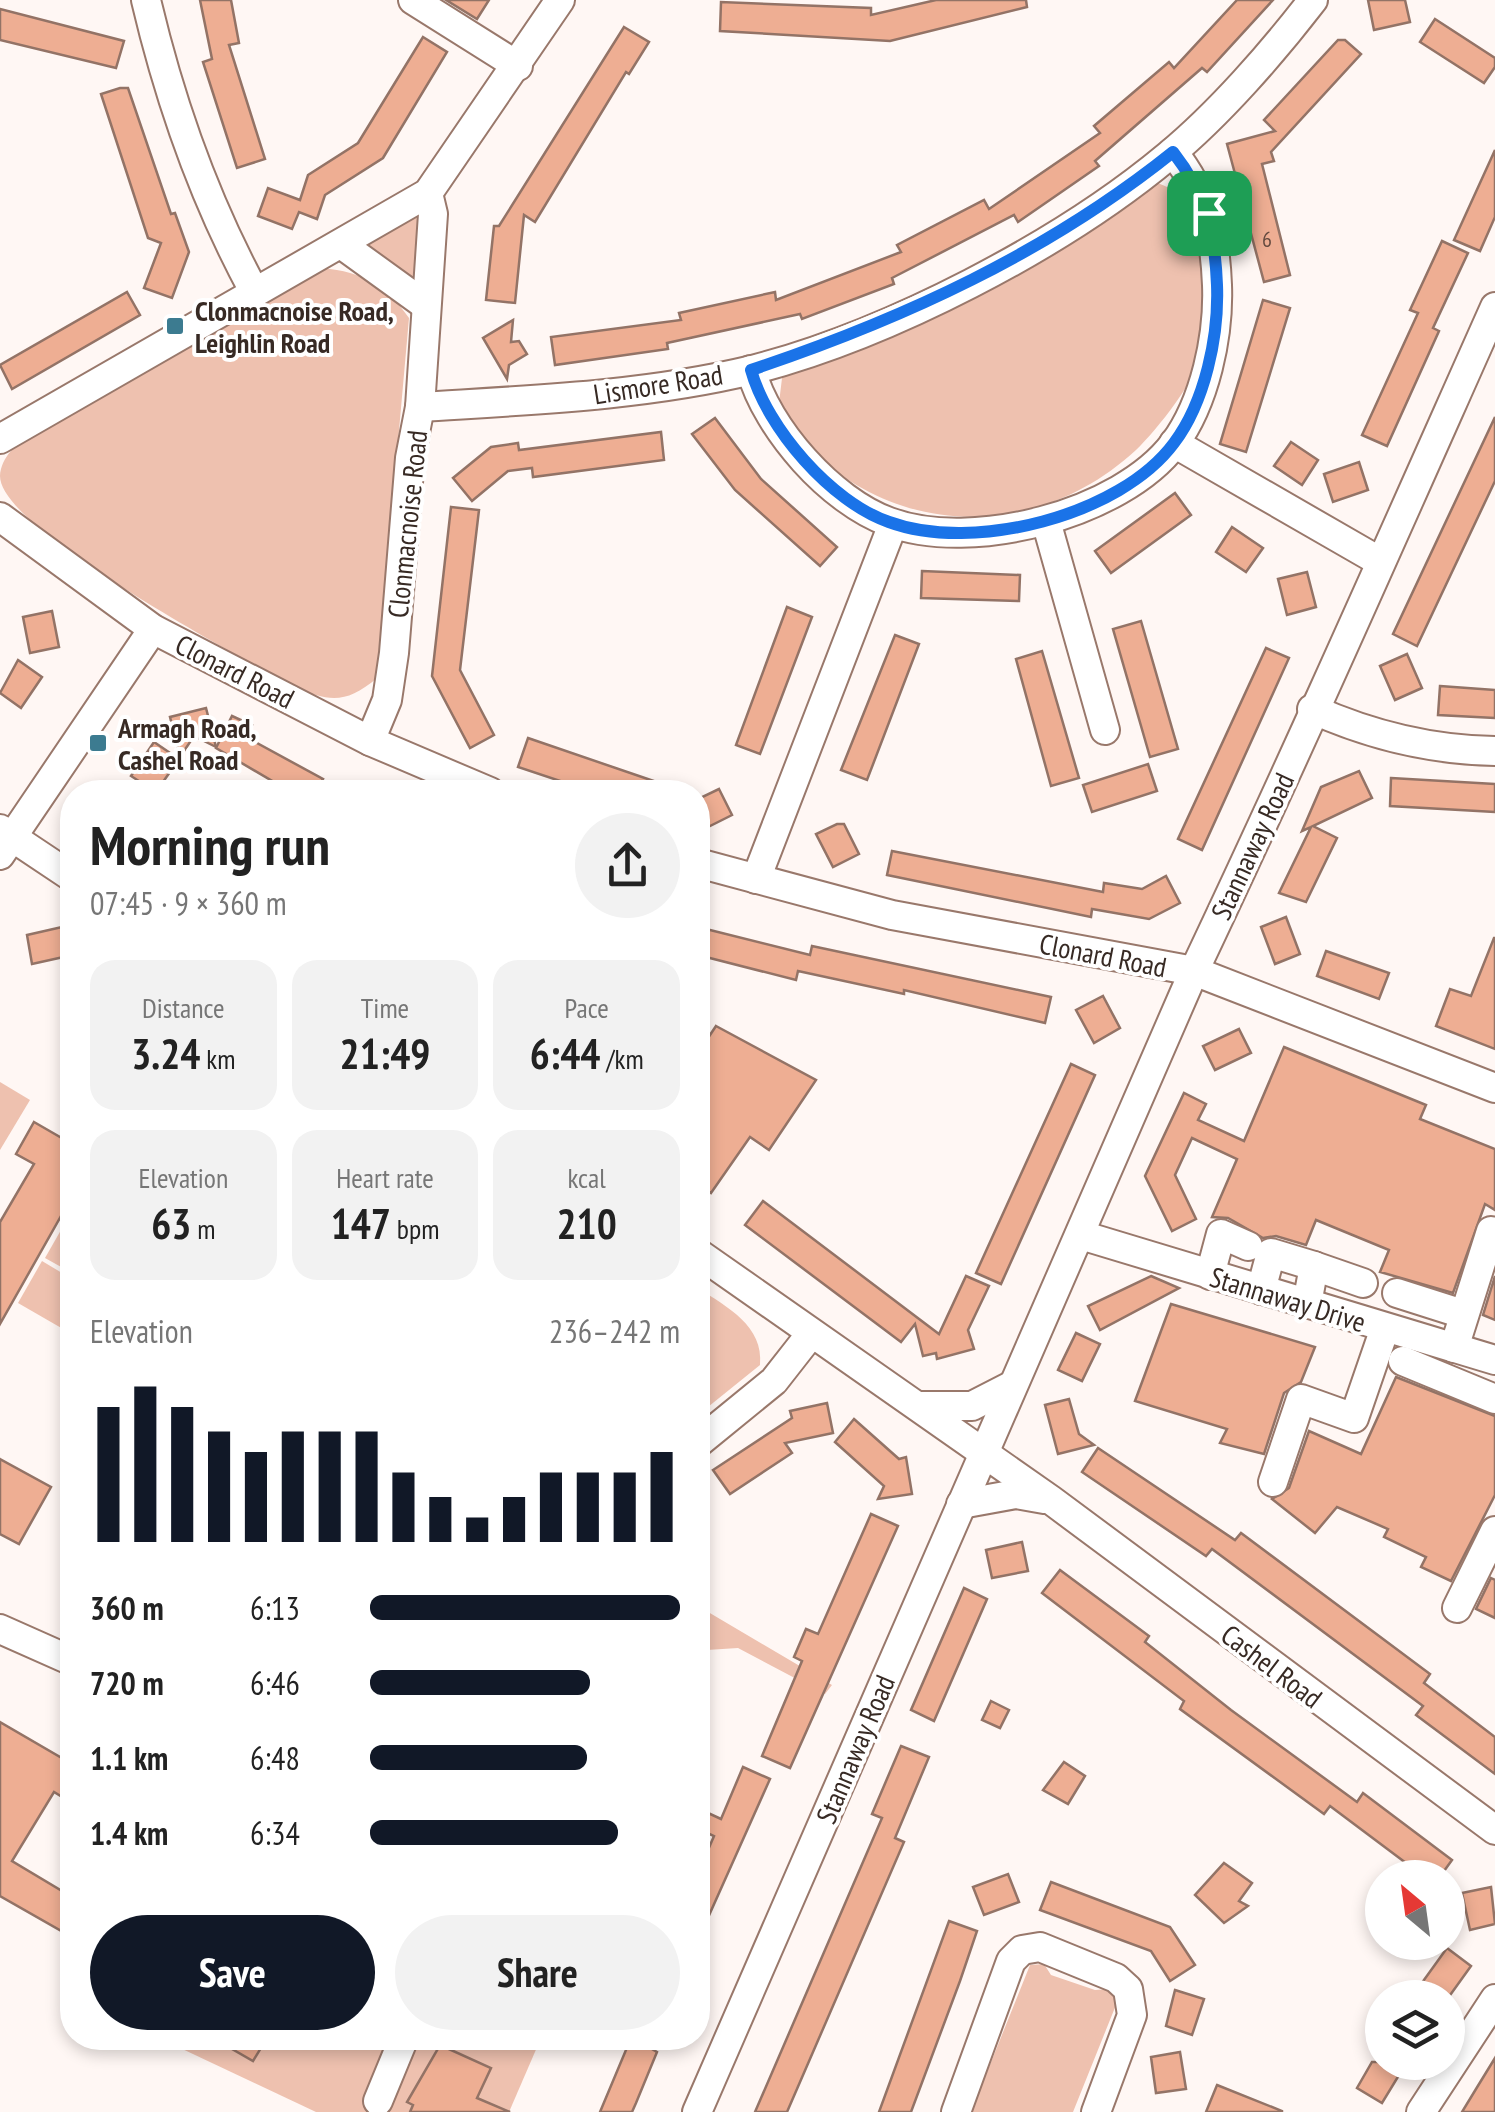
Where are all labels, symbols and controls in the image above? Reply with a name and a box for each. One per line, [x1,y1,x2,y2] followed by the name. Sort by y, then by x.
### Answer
[1167,171,1252,256] pin
[1182,186,1237,241] icon: arrive
[1262,225,1272,253] house number: 6
[195,292,394,361] place label: Clonmacnoise Road, Leighlin Road
[164,315,186,337] marker: Clonmacnoise Road, Leighlin Road
[591,356,725,412] street label: Lismore Road
[379,428,435,620] street label: Clonmacnoise Road
[169,625,301,717] street label: Clonard Road
[117,709,257,778] place label: Armagh Road, Cashel Road
[87,732,109,754] marker: Armagh Road, Cashel Road
[1202,767,1302,925] street label: Stannaway Road
[90,809,330,880] text: Morning run
[575,813,680,918] button: share
[90,882,287,924] text: 07:45 · 9 × 360 m
[1036,925,1170,985] street label: Clonard Road
[142,989,225,1026] text: Distance
[361,989,409,1026] text: Time
[565,989,609,1026] text: Pace
[131,1026,200,1081] text: 3.24
[340,1026,430,1081] text: 21:49
[530,1026,600,1081] text: 6:44
[200,1040,235,1077] text: km
[600,1040,644,1077] text: /km
[138,1159,228,1196] text: Elevation
[336,1159,434,1196] text: Heart rate
[568,1159,606,1196] text: kcal
[151,1196,191,1251] text: 63
[331,1196,391,1251] text: 147
[557,1196,617,1251] text: 210
[191,1210,215,1247] text: m
[391,1210,439,1247] text: bpm
[1206,1258,1370,1340] street label: Stannaway Drive
[90,1310,193,1352] text: Elevation
[549,1310,680,1352] text: 236–242 m
[90,1587,164,1629] text: 360 m
[250,1587,300,1629] text: 6:13
[1214,1616,1330,1716] street label: Cashel Road
[90,1662,164,1704] text: 720 m
[250,1662,300,1704] text: 6:46
[807,1669,903,1829] street label: Stannaway Road
[90,1737,168,1779] text: 1.1 km
[250,1737,300,1779] text: 6:48
[90,1812,168,1854] text: 1.4 km
[250,1812,300,1854] text: 6:34
[1365,1860,1465,1960] north arrow
[1365,1860,1465,2080] map controls
[90,1915,375,2030] button: Save
[395,1915,680,2030] button: Share
[1365,1980,1465,2080] button: layers

